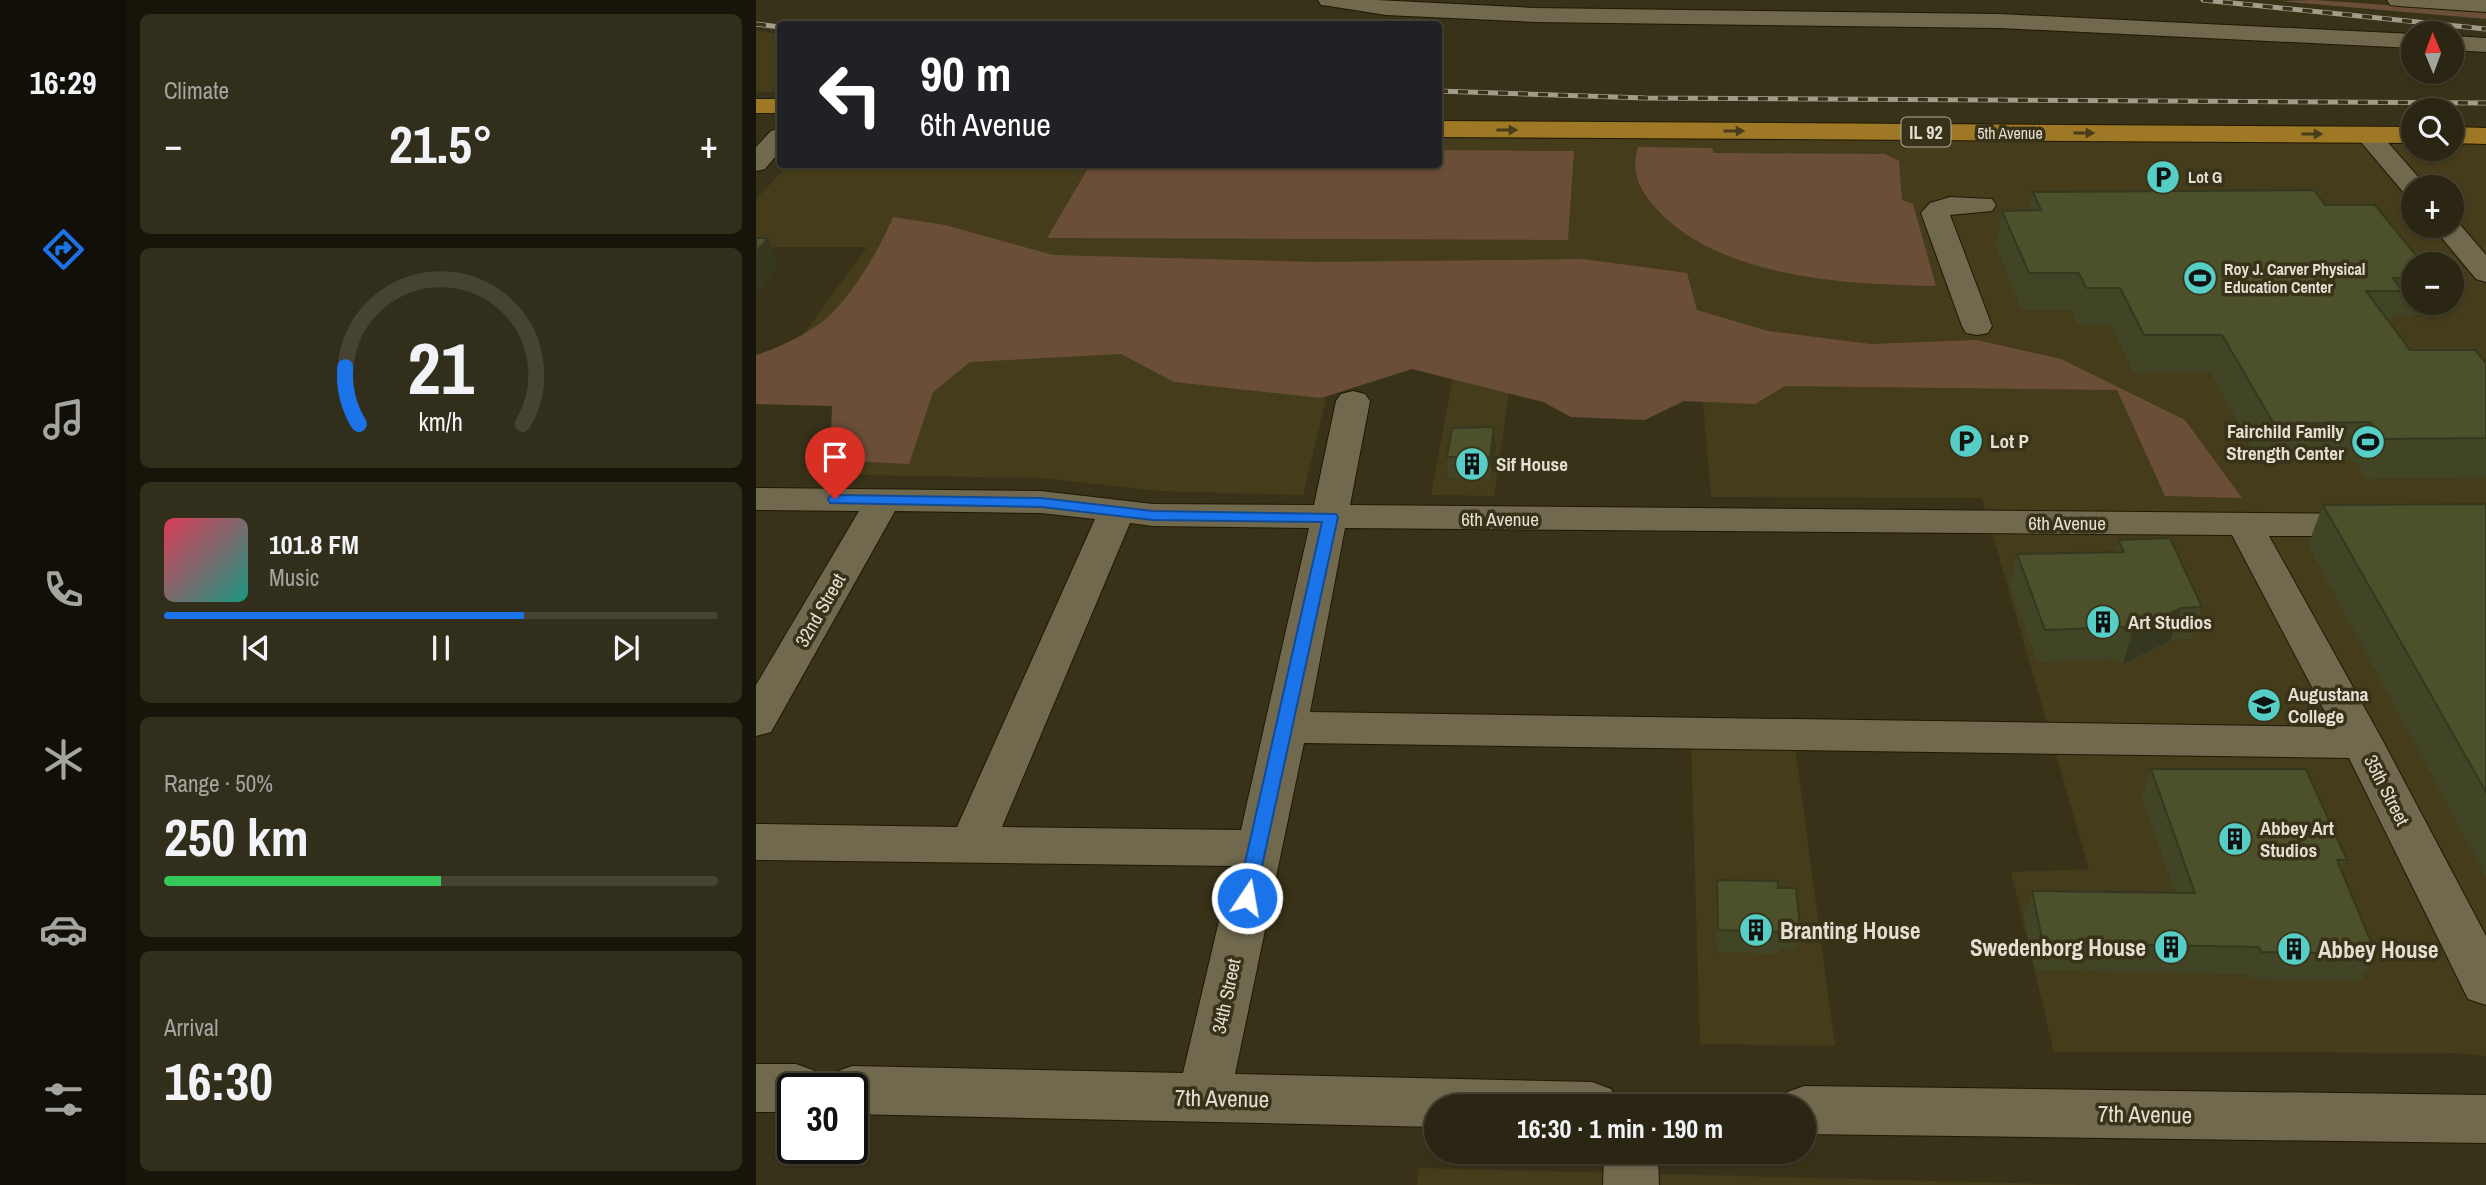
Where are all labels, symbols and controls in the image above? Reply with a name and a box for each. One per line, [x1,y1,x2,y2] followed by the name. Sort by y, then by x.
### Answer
[2401,21,2464,84] north arrow
[2401,21,2464,315] map controls
[920,40,1012,106] text: 90 m
[805,49,896,140] icon: left
[29,61,97,104] text: 16:29
[164,75,229,106] text: Climate
[2401,98,2464,161] button: search
[920,103,1051,146] text: 6th Avenue
[389,109,493,179] text: 21.5°
[1902,118,1950,146] road number: IL 92
[164,119,182,170] text: −
[700,119,718,170] text: +
[1977,122,2043,144] street label: 5th Avenue
[1496,124,1518,136] one-way arrow
[1723,125,1745,137] one-way arrow
[2073,127,2095,139] one-way arrow
[2301,128,2323,140] one-way arrow
[2144,158,2182,196] parking icon: Lot G
[2188,166,2222,188] place label: Lot G
[2401,175,2464,238] button: +
[39,225,88,274] icon: directions
[2401,252,2464,315] button: −
[2224,258,2366,298] place label: Roy J. Carver Physical Education Center
[2181,259,2219,297] sports icon: Roy J. Carver Physical Education Center
[408,320,475,418] text: 21
[39,395,88,444] icon: music
[419,405,463,439] text: km/h
[2226,418,2344,466] place label: Fairchild Family Strength Center
[1947,422,1985,460] parking icon: Lot P
[2349,423,2387,461] sports icon: Fairchild Family Strength Center
[805,427,865,499] pin
[1990,428,2029,454] place label: Lot P
[816,438,854,476] icon: arrive
[1453,445,1491,483] building icon: Sif House
[1496,451,1568,477] place label: Sif House
[1461,506,1539,532] street label: 6th Avenue
[2028,510,2106,536] street label: 6th Avenue
[269,527,359,562] text: 101.8 FM
[269,562,319,593] text: Music
[39,565,88,614] icon: phone
[789,568,852,651] street label: 32nd Street
[2084,603,2122,641] building icon: Art Studios
[2128,609,2212,635] place label: Art Studios
[237,629,275,667] icon: previous
[422,629,460,667] icon: pause
[607,629,645,667] icon: next
[2288,681,2369,729] place label: Augustana College
[2245,686,2283,724] school or university icon: Augustana College
[39,735,88,784] icon: climate
[2358,750,2416,830] street label: 35th Street
[164,768,273,799] text: Range · 50%
[164,802,309,872] text: 250 km
[2260,815,2334,863] place label: Abbey Art Studios
[2216,820,2254,858] building icon: Abbey Art Studios
[1210,861,1284,935] position arrow
[39,905,88,954] icon: car
[1737,911,1775,949] building icon: Branting House
[1780,915,1920,946] place label: Branting House
[2152,928,2190,966] building icon: Swedenborg House
[2275,930,2313,968] building icon: Abbey House
[1970,932,2146,963] place label: Swedenborg House
[2318,934,2439,965] place label: Abbey House
[1205,955,1247,1036] street label: 34th Street
[164,1012,219,1043] text: Arrival
[164,1046,273,1116] text: 16:30
[777,1073,868,1164] speed limit sign: 30
[39,1075,88,1124] icon: filters
[1175,1082,1269,1114] street label: 7th Avenue
[2098,1098,2192,1130] street label: 7th Avenue
[1517,1111,1723,1146] text: 16:30 · 1 min · 190 m

